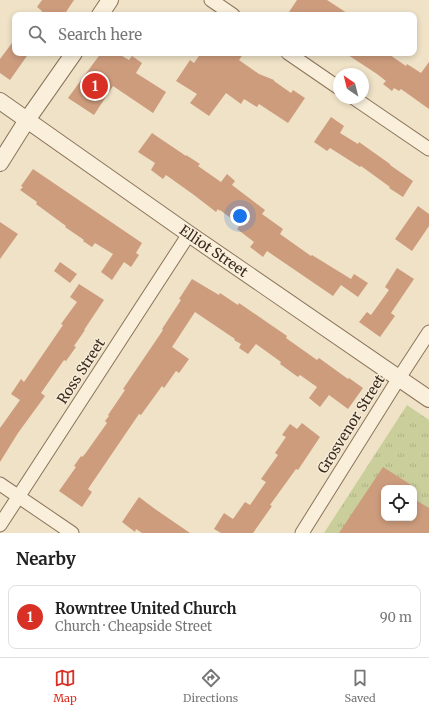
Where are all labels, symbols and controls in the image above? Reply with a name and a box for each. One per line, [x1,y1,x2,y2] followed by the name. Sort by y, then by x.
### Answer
[12,12,417,56] search box
[26,23,48,45] icon: search
[58,25,142,44] text: Search here
[333,68,369,104] north arrow
[82,71,108,101] pin: 1
[230,206,250,226] your location
[176,221,252,281] street label: Elliot Street
[53,334,109,407] street label: Ross Street
[313,371,389,477] street label: Grosvenor Street
[381,485,417,521] map controls
[381,485,417,521] button: locate
[16,548,76,570] text: Nearby
[55,599,237,618] text: Rowntree United Church
[27,609,33,626] text: 1
[380,609,412,626] text: 90 m
[55,618,212,635] text: Church · Cheapside Street
[53,667,77,705] tab: Map
[183,667,238,705] tab: Directions
[345,667,376,705] tab: Saved

